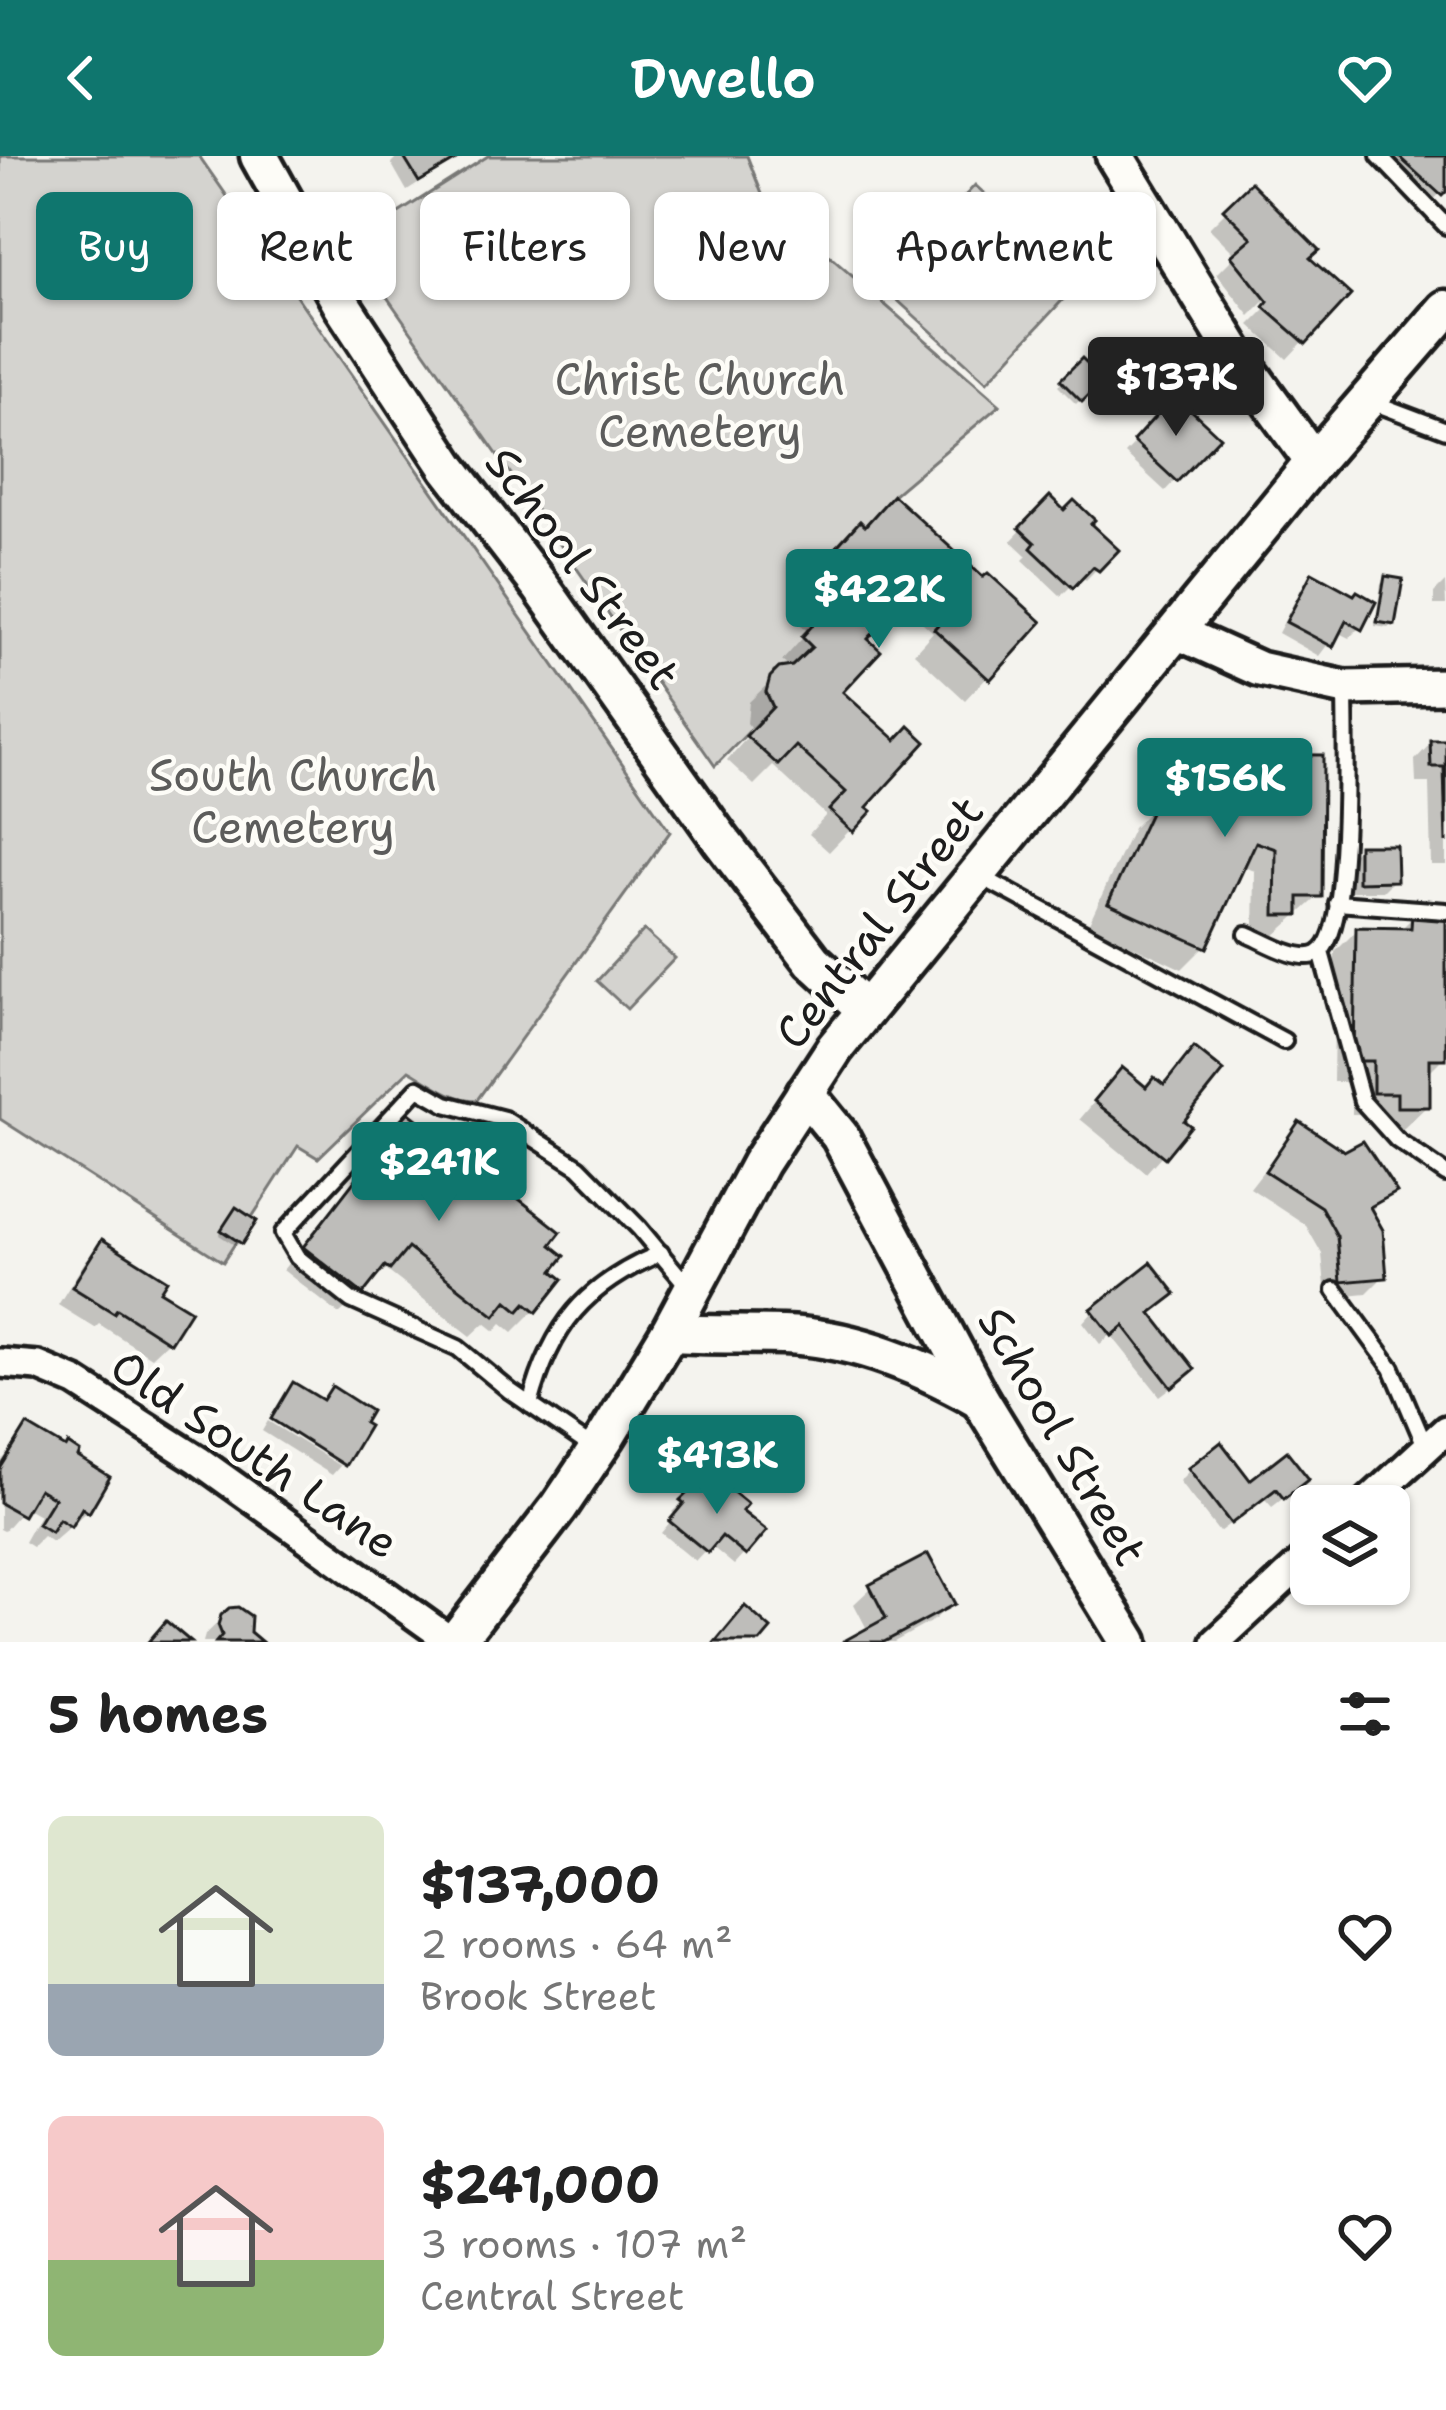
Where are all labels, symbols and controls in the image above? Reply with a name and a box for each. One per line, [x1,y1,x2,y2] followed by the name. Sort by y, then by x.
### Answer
[630,42,816,114] text: Dwello
[48,45,114,111] icon: back
[1332,45,1398,111] icon: heart
[36,192,193,300] chip: Buy
[217,192,396,300] chip: Rent
[420,192,630,300] chip: Filters
[654,192,829,300] chip: New
[853,192,1156,300] chip: Apartment
[1092,337,1260,439] pin: $137K
[555,349,846,461] park label: Christ Church Cemetery
[1115,350,1237,402] text: $137K
[472,434,694,702] street label: School Street
[795,549,963,651] pin: $422K
[813,562,945,614] text: $422K
[1141,738,1309,840] pin: $156K
[149,745,437,857] park label: South Church Cemetery
[1164,751,1286,803] text: $156K
[761,783,997,1061] street label: Central Street
[355,1122,523,1224] pin: $241K
[379,1135,499,1187] text: $241K
[965,1296,1161,1576] street label: School Street
[100,1336,410,1572] street label: Old South Lane
[633,1415,801,1517] pin: $413K
[656,1428,778,1480] text: $413K
[1290,1485,1410,1605] map controls
[1290,1485,1410,1605] button: layers
[48,1680,268,1748] text: 5 homes
[1332,1681,1398,1747] icon: filters
[420,1850,660,1918] text: $137,000
[144,1864,288,2008] icon: home
[1332,1903,1398,1969] icon: heart
[420,1918,733,1970] text: 2 rooms · 64 m²
[420,1970,657,2022] text: Brook Street
[420,2150,660,2218] text: $241,000
[144,2164,288,2308] icon: home
[1332,2203,1398,2269] icon: heart
[420,2218,747,2270] text: 3 rooms · 107 m²
[420,2270,685,2322] text: Central Street

